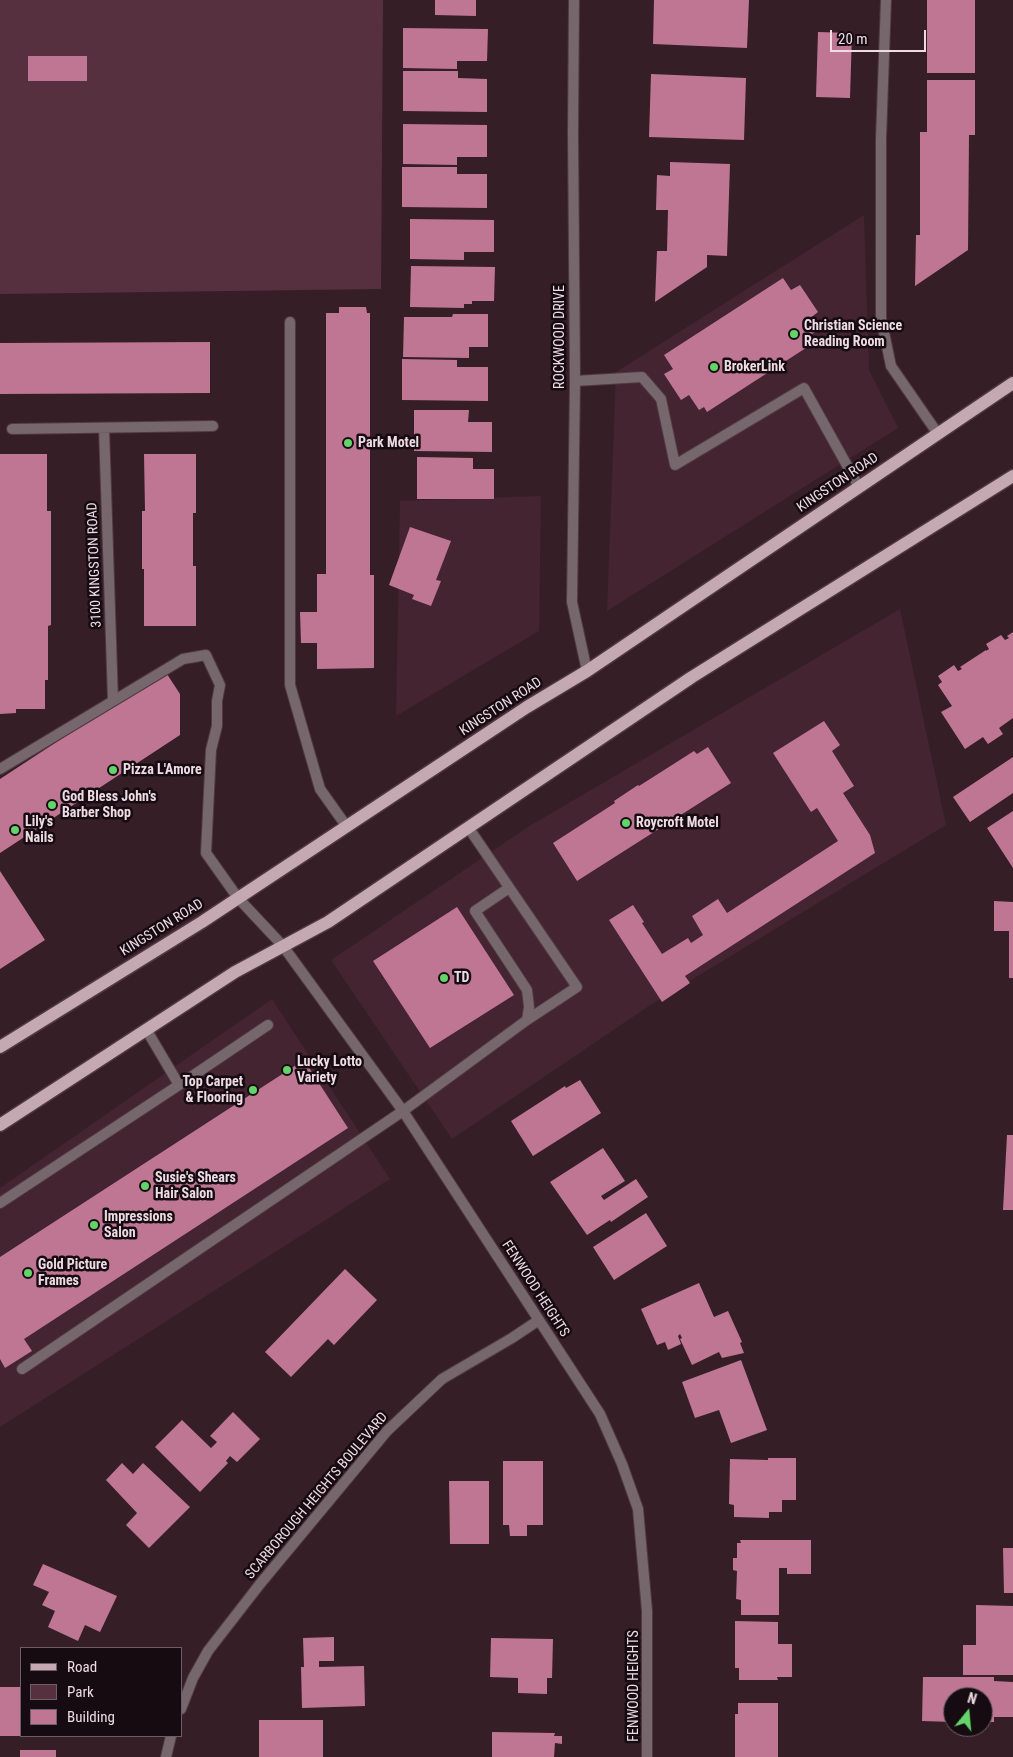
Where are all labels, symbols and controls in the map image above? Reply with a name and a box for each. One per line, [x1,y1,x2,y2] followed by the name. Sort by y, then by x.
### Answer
[833,20,929,52] scale bar
[838,30,868,48] text: 20 m
[552,285,568,389] street label: ROCKWOOD DRIVE
[804,318,902,351] place label: Christian Science Reading Room
[788,328,800,340] marker: Christian Science Reading Room
[724,359,785,375] place label: BrokerLink
[708,361,720,373] marker: BrokerLink
[358,435,419,451] place label: Park Motel
[342,437,354,449] marker: Park Motel
[794,450,882,516] street label: KINGSTON ROAD
[84,502,106,628] street label: 3100 KINGSTON ROAD
[457,674,545,740] street label: KINGSTON ROAD
[123,762,202,778] place label: Pizza L'Amore
[107,764,119,776] marker: Pizza L'Amore
[62,789,156,822] place label: God Bless John's Barber Shop
[46,799,58,811] marker: God Bless John's Barber Shop
[25,814,54,846] place label: Lily's Nails
[636,815,719,831] place label: Roycroft Motel
[620,817,632,829] marker: Roycroft Motel
[9,824,21,836] marker: Lily's Nails
[117,896,207,960] street label: KINGSTON ROAD
[454,970,470,986] place label: TD
[438,972,450,984] marker: TD
[297,1054,362,1086] place label: Lucky Lotto Variety
[281,1064,293,1076] marker: Lucky Lotto Variety
[183,1074,243,1106] place label: Top Carpet & Flooring
[247,1084,259,1096] marker: Top Carpet & Flooring
[155,1170,236,1202] place label: Susie's Shears Hair Salon
[139,1180,151,1192] marker: Susie's Shears Hair Salon
[104,1209,173,1242] place label: Impressions Salon
[88,1219,100,1231] marker: Impressions Salon
[498,1238,572,1340] street label: FENWOOD HEIGHTS
[38,1257,107,1290] place label: Gold Picture Frames
[22,1267,34,1279] marker: Gold Picture Frames
[242,1409,392,1583] street label: SCARBOROUGH HEIGHTS BOULEVARD
[626,1630,642,1742] street label: FENWOOD HEIGHTS
[20,1647,182,1737] legend
[67,1658,97,1676] text: Road
[67,1683,94,1701] text: Park
[943,1687,993,1737] north arrow
[966,1690,979,1708] text: N
[67,1708,115,1726] text: Building

